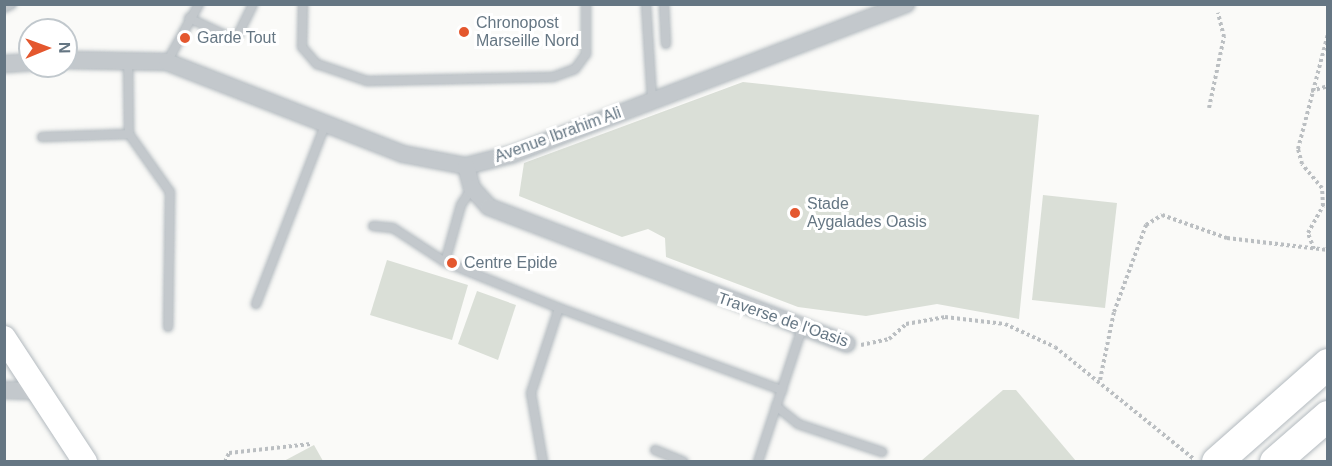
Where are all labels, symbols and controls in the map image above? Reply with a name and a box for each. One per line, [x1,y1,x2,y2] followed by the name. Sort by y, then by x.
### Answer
[476,13,579,51] place label: Chronopost Marseille Nord
[18,18,78,78] north arrow
[457,25,471,39] marker: Chronopost Marseille Nord
[197,28,276,48] place label: Garde Tout
[178,31,192,45] marker: Garde Tout
[56,42,73,54] text: N
[492,103,624,167] street label: Avenue Ibrahim Ali
[807,194,927,232] place label: Stade Aygalades Oasis
[788,206,802,220] marker: Stade Aygalades Oasis
[464,253,557,273] place label: Centre Epide
[445,256,459,270] marker: Centre Epide
[715,289,851,351] street label: Traverse de l'Oasis

